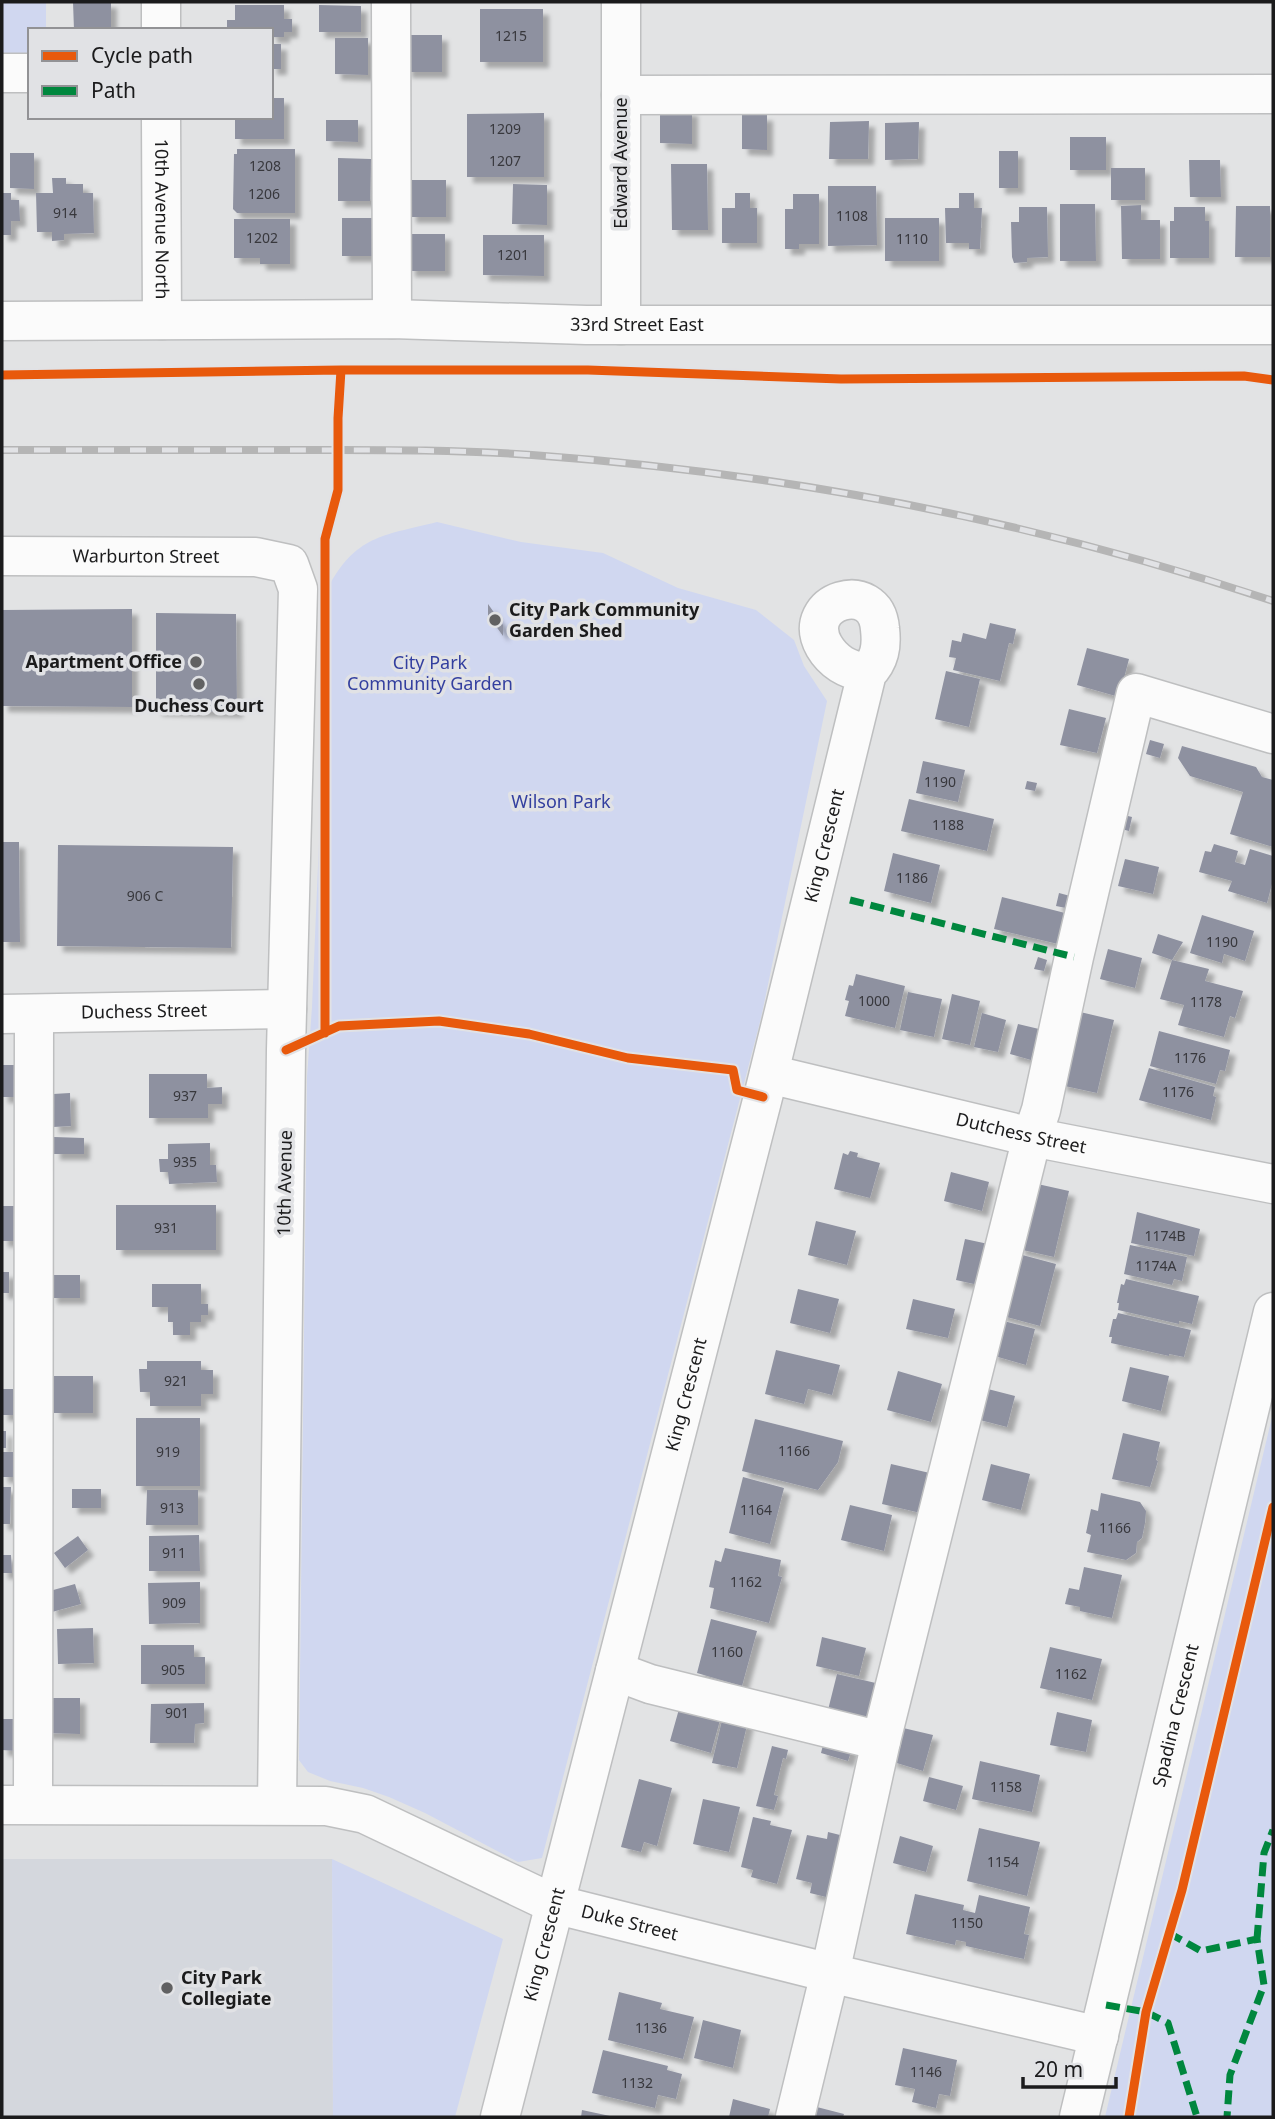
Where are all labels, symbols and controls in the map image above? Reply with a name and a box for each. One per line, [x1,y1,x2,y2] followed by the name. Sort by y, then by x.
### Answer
[495,26,527,45] house number: 1215
[28,28,273,119] legend
[91,41,193,69] text: Cycle path
[91,76,136,104] text: Path
[608,97,632,229] street label: Edward Avenue
[489,119,521,138] house number: 1209
[150,139,175,299] street label: 10th Avenue North
[489,151,521,170] house number: 1207
[249,156,281,175] house number: 1208
[248,184,280,203] house number: 1206
[53,203,77,222] house number: 914
[836,206,868,225] house number: 1108
[246,228,278,247] house number: 1202
[896,229,928,248] house number: 1110
[497,245,529,264] house number: 1201
[570,312,704,336] street label: 33rd Street East
[72,543,220,568] street label: Warburton Street
[509,597,700,642] place label: City Park Community Garden Shed
[487,612,503,628] marker: City Park Community Garden Shed
[25,649,182,673] place label: Apartment Office
[347,650,513,695] park label: City Park Community Garden
[188,654,204,670] marker: Apartment Office
[191,676,207,692] marker: Duchess Court
[134,693,264,717] place label: Duchess Court
[924,772,956,791] house number: 1190
[798,786,849,905] street label: King Crescent
[511,789,611,813] park label: Wilson Park
[932,815,964,834] house number: 1188
[896,868,928,887] house number: 1186
[127,886,163,905] house number: 906 C
[1206,932,1238,951] house number: 1190
[858,991,890,1010] house number: 1000
[1190,992,1222,1011] house number: 1178
[81,997,208,1024] street label: Duchess Street
[1174,1048,1206,1067] house number: 1176
[1162,1082,1194,1101] house number: 1176
[173,1086,197,1105] house number: 937
[954,1106,1089,1158] street label: Dutchess Street
[271,1130,297,1236] street label: 10th Avenue
[173,1152,197,1171] house number: 935
[154,1218,178,1237] house number: 931
[1144,1226,1186,1245] house number: 1174B
[1136,1256,1177,1275] house number: 1174A
[659,1335,712,1454] street label: King Crescent
[164,1371,188,1390] house number: 921
[778,1441,810,1460] house number: 1166
[156,1442,180,1461] house number: 919
[160,1498,184,1517] house number: 913
[740,1500,772,1519] house number: 1164
[1099,1518,1131,1537] house number: 1166
[162,1543,186,1562] house number: 911
[730,1572,762,1591] house number: 1162
[162,1593,186,1612] house number: 909
[1146,1641,1204,1789] street label: Spadina Crescent
[711,1642,743,1661] house number: 1160
[161,1660,185,1679] house number: 905
[1055,1664,1087,1683] house number: 1162
[165,1703,189,1722] house number: 901
[990,1777,1022,1796] house number: 1158
[987,1852,1019,1871] house number: 1154
[517,1885,570,2004] street label: King Crescent
[579,1898,681,1946] street label: Duke Street
[951,1913,983,1932] house number: 1150
[181,1965,271,2010] place label: City Park Collegiate
[159,1980,175,1996] marker: City Park Collegiate
[635,2018,667,2037] house number: 1136
[1023,2046,1116,2090] scale bar
[1034,2055,1083,2083] text: 20 m
[910,2062,942,2081] house number: 1146
[621,2073,653,2092] house number: 1132

